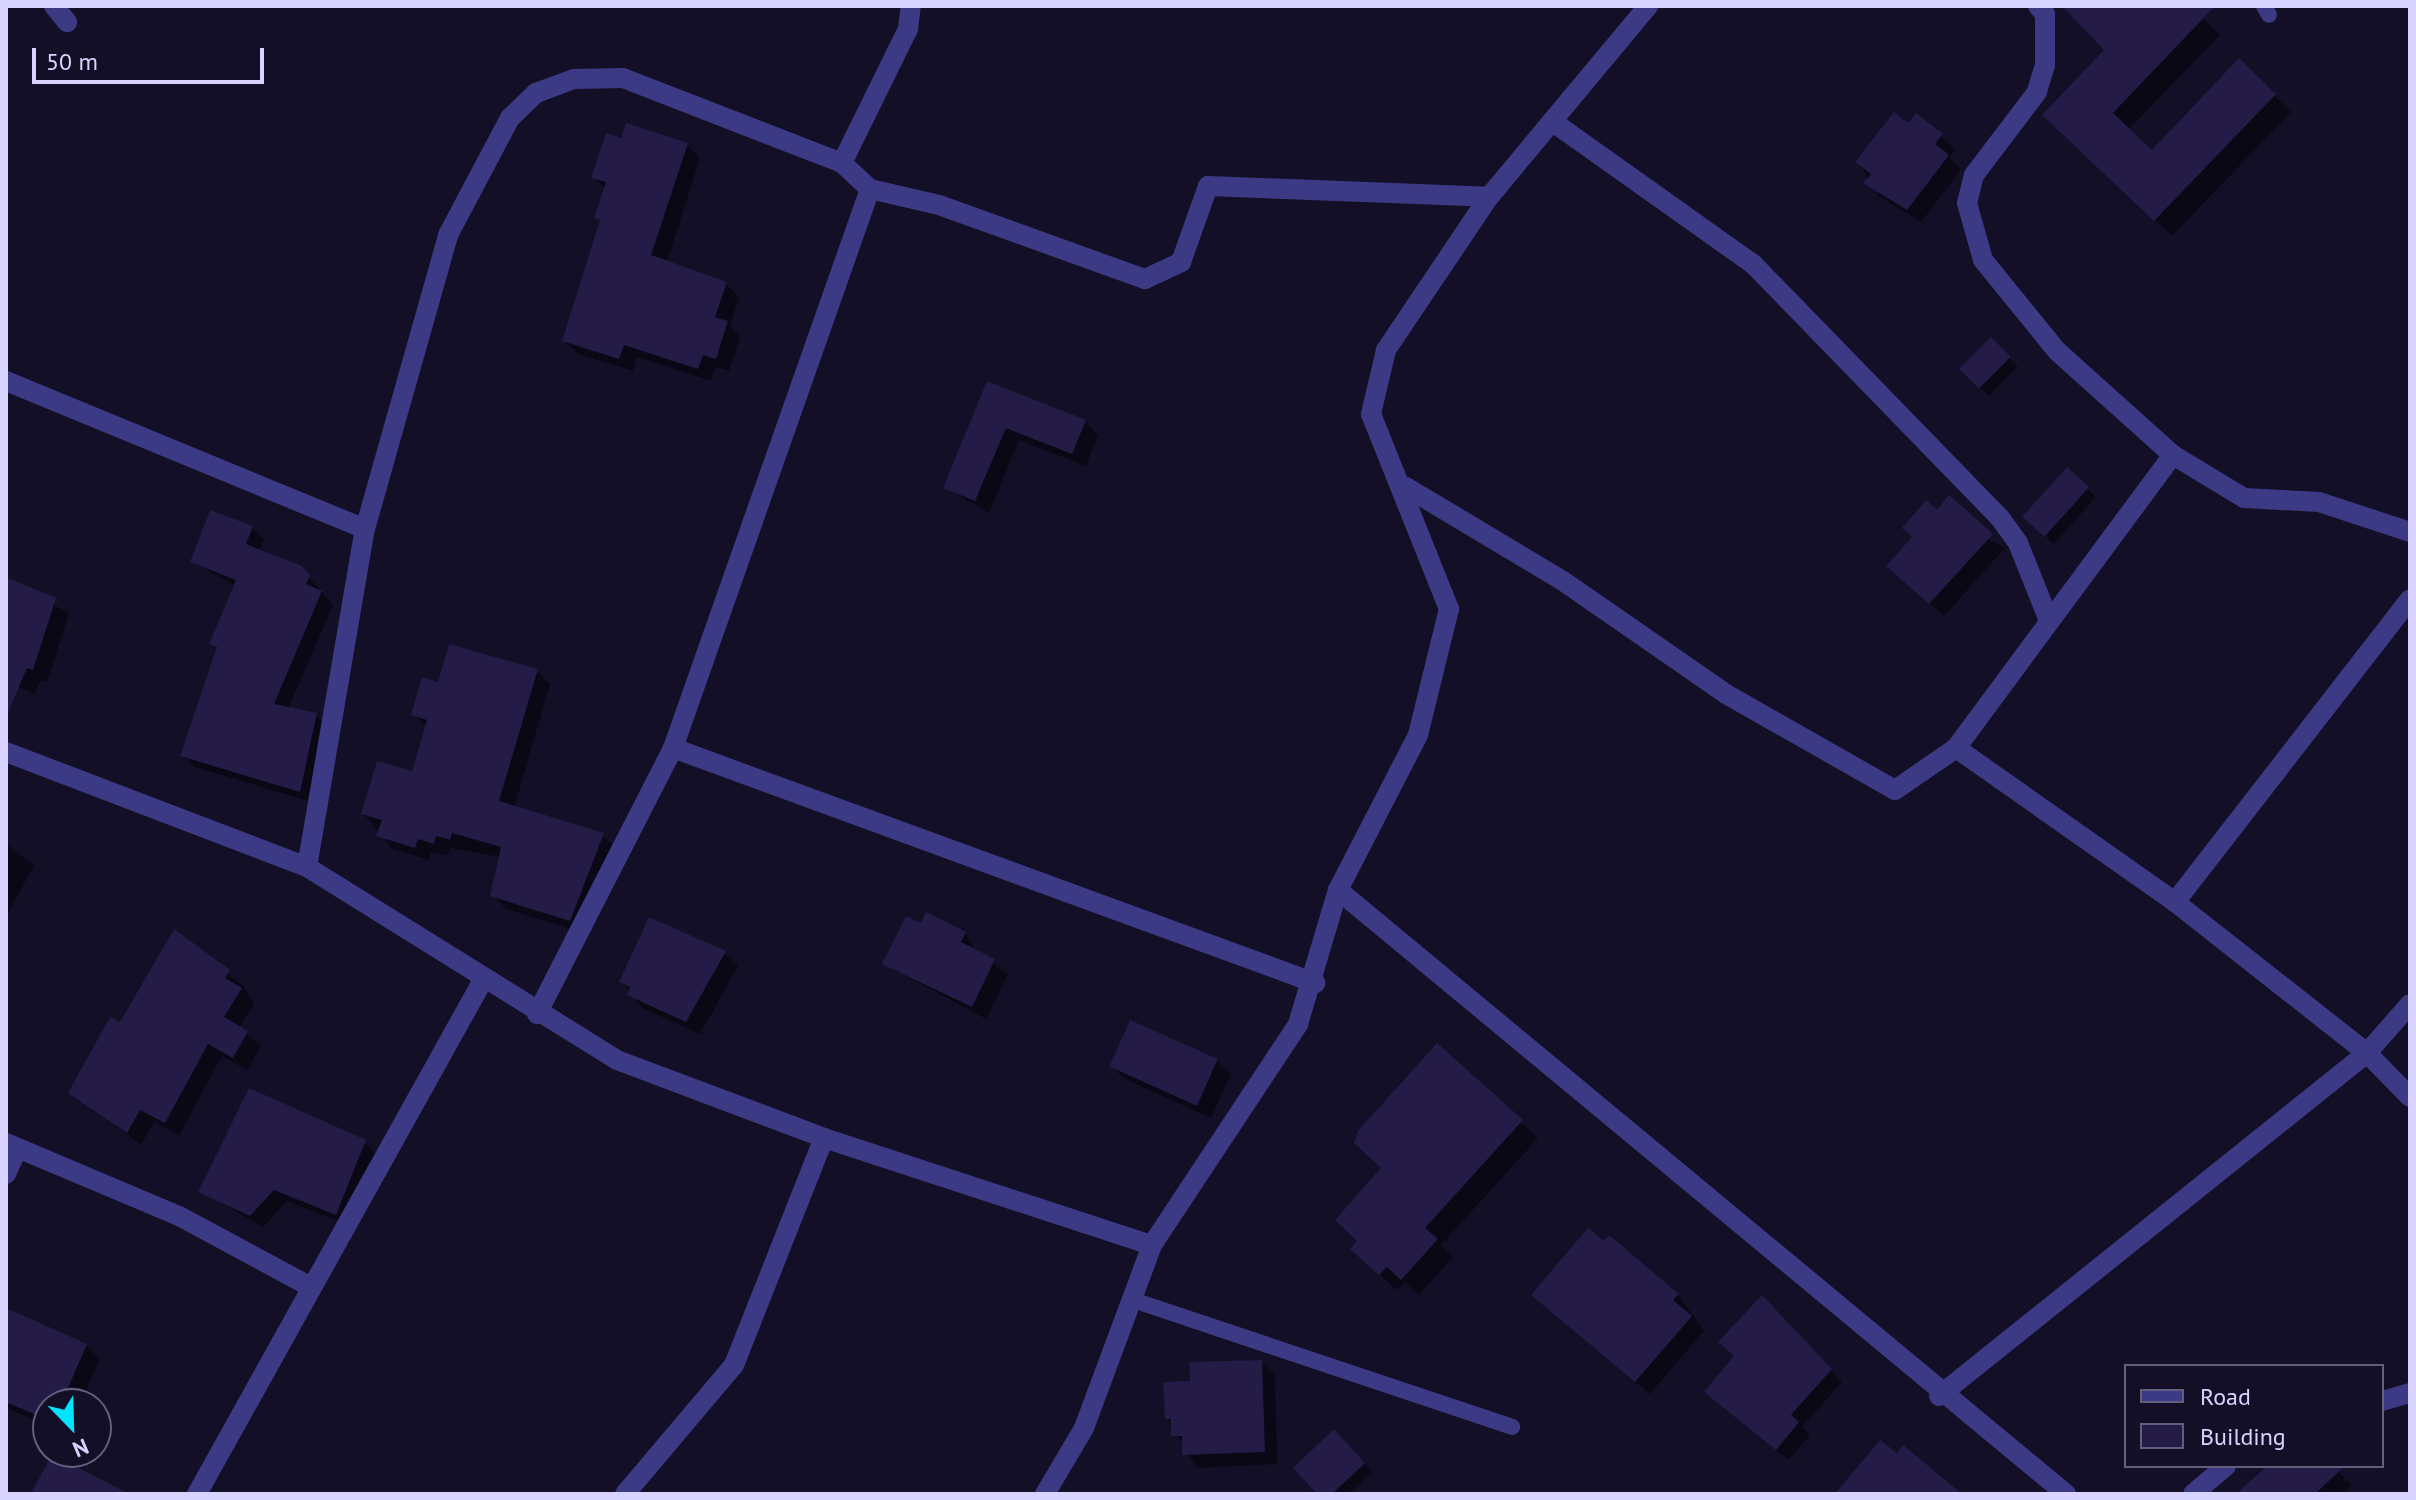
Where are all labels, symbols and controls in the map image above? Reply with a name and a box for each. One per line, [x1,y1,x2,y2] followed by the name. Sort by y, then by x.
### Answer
[36,32,268,82] scale bar
[46,46,98,77] text: 50 m
[2124,1364,2384,1468] legend
[2200,1381,2251,1412] text: Road
[32,1388,112,1468] north arrow
[2200,1421,2286,1452] text: Building
[68,1433,93,1464] text: N

